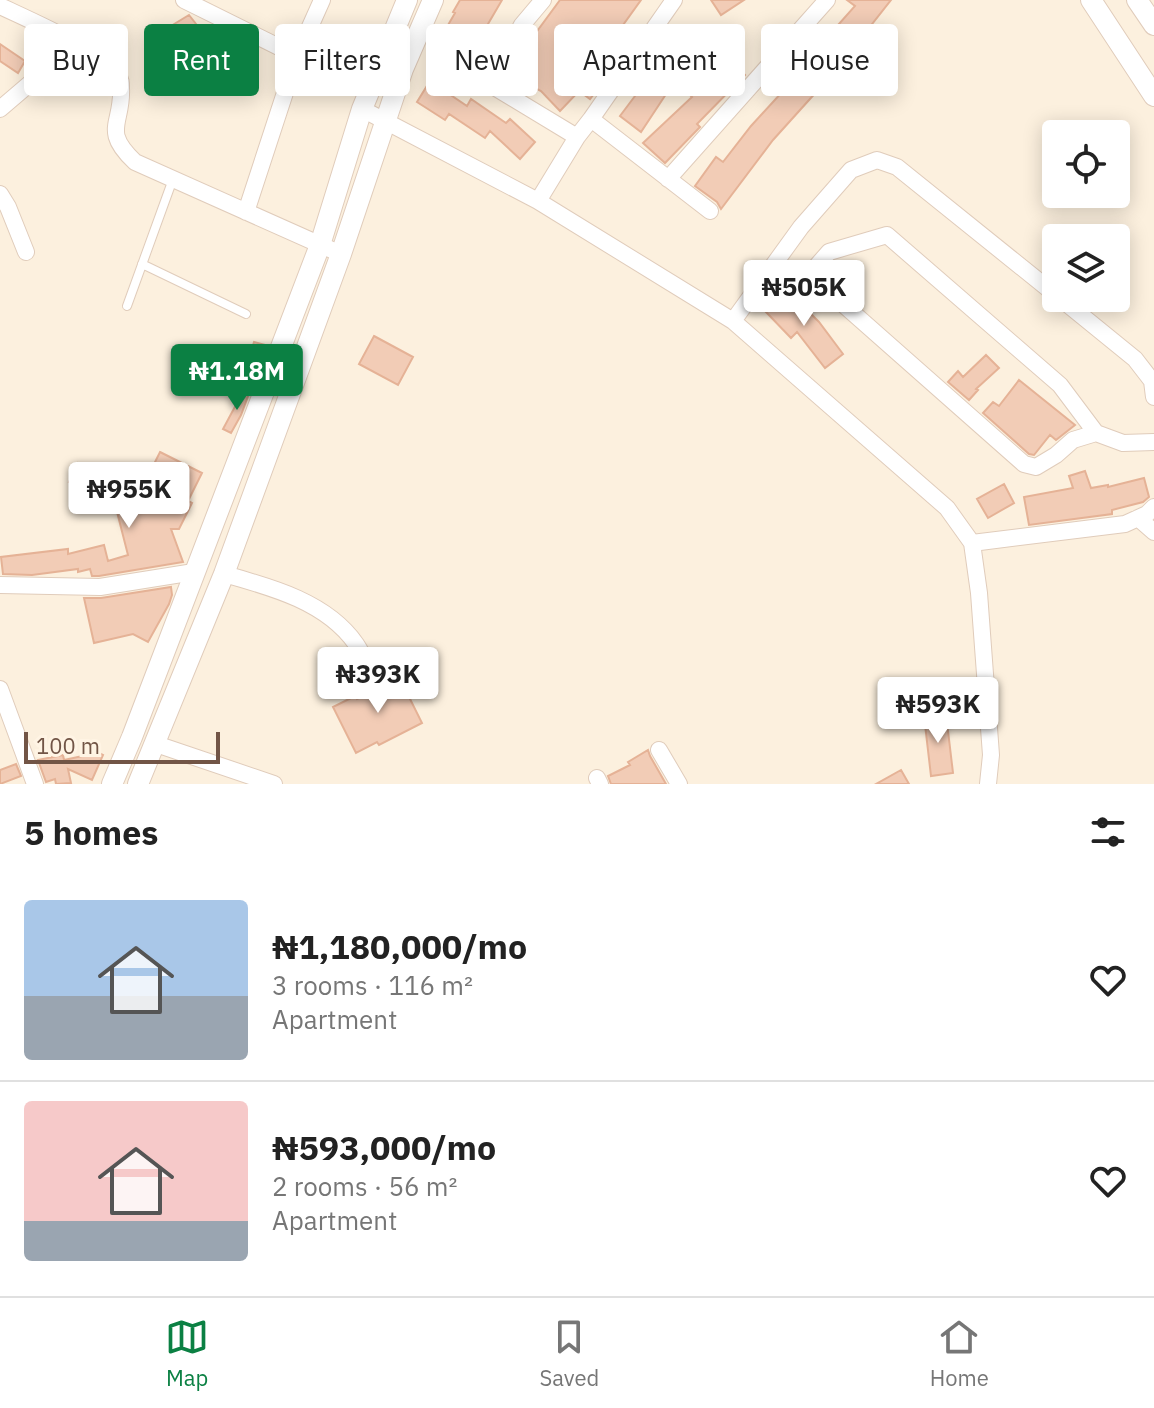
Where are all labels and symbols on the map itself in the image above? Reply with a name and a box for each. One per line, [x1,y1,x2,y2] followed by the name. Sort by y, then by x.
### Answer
[748,260,860,328] pin: ₦505K
[172,344,302,412] pin: ₦1.18M
[73,462,185,530] pin: ₦955K
[322,647,434,715] pin: ₦393K
[882,677,994,745] pin: ₦593K
[24,728,220,764] scale bar

